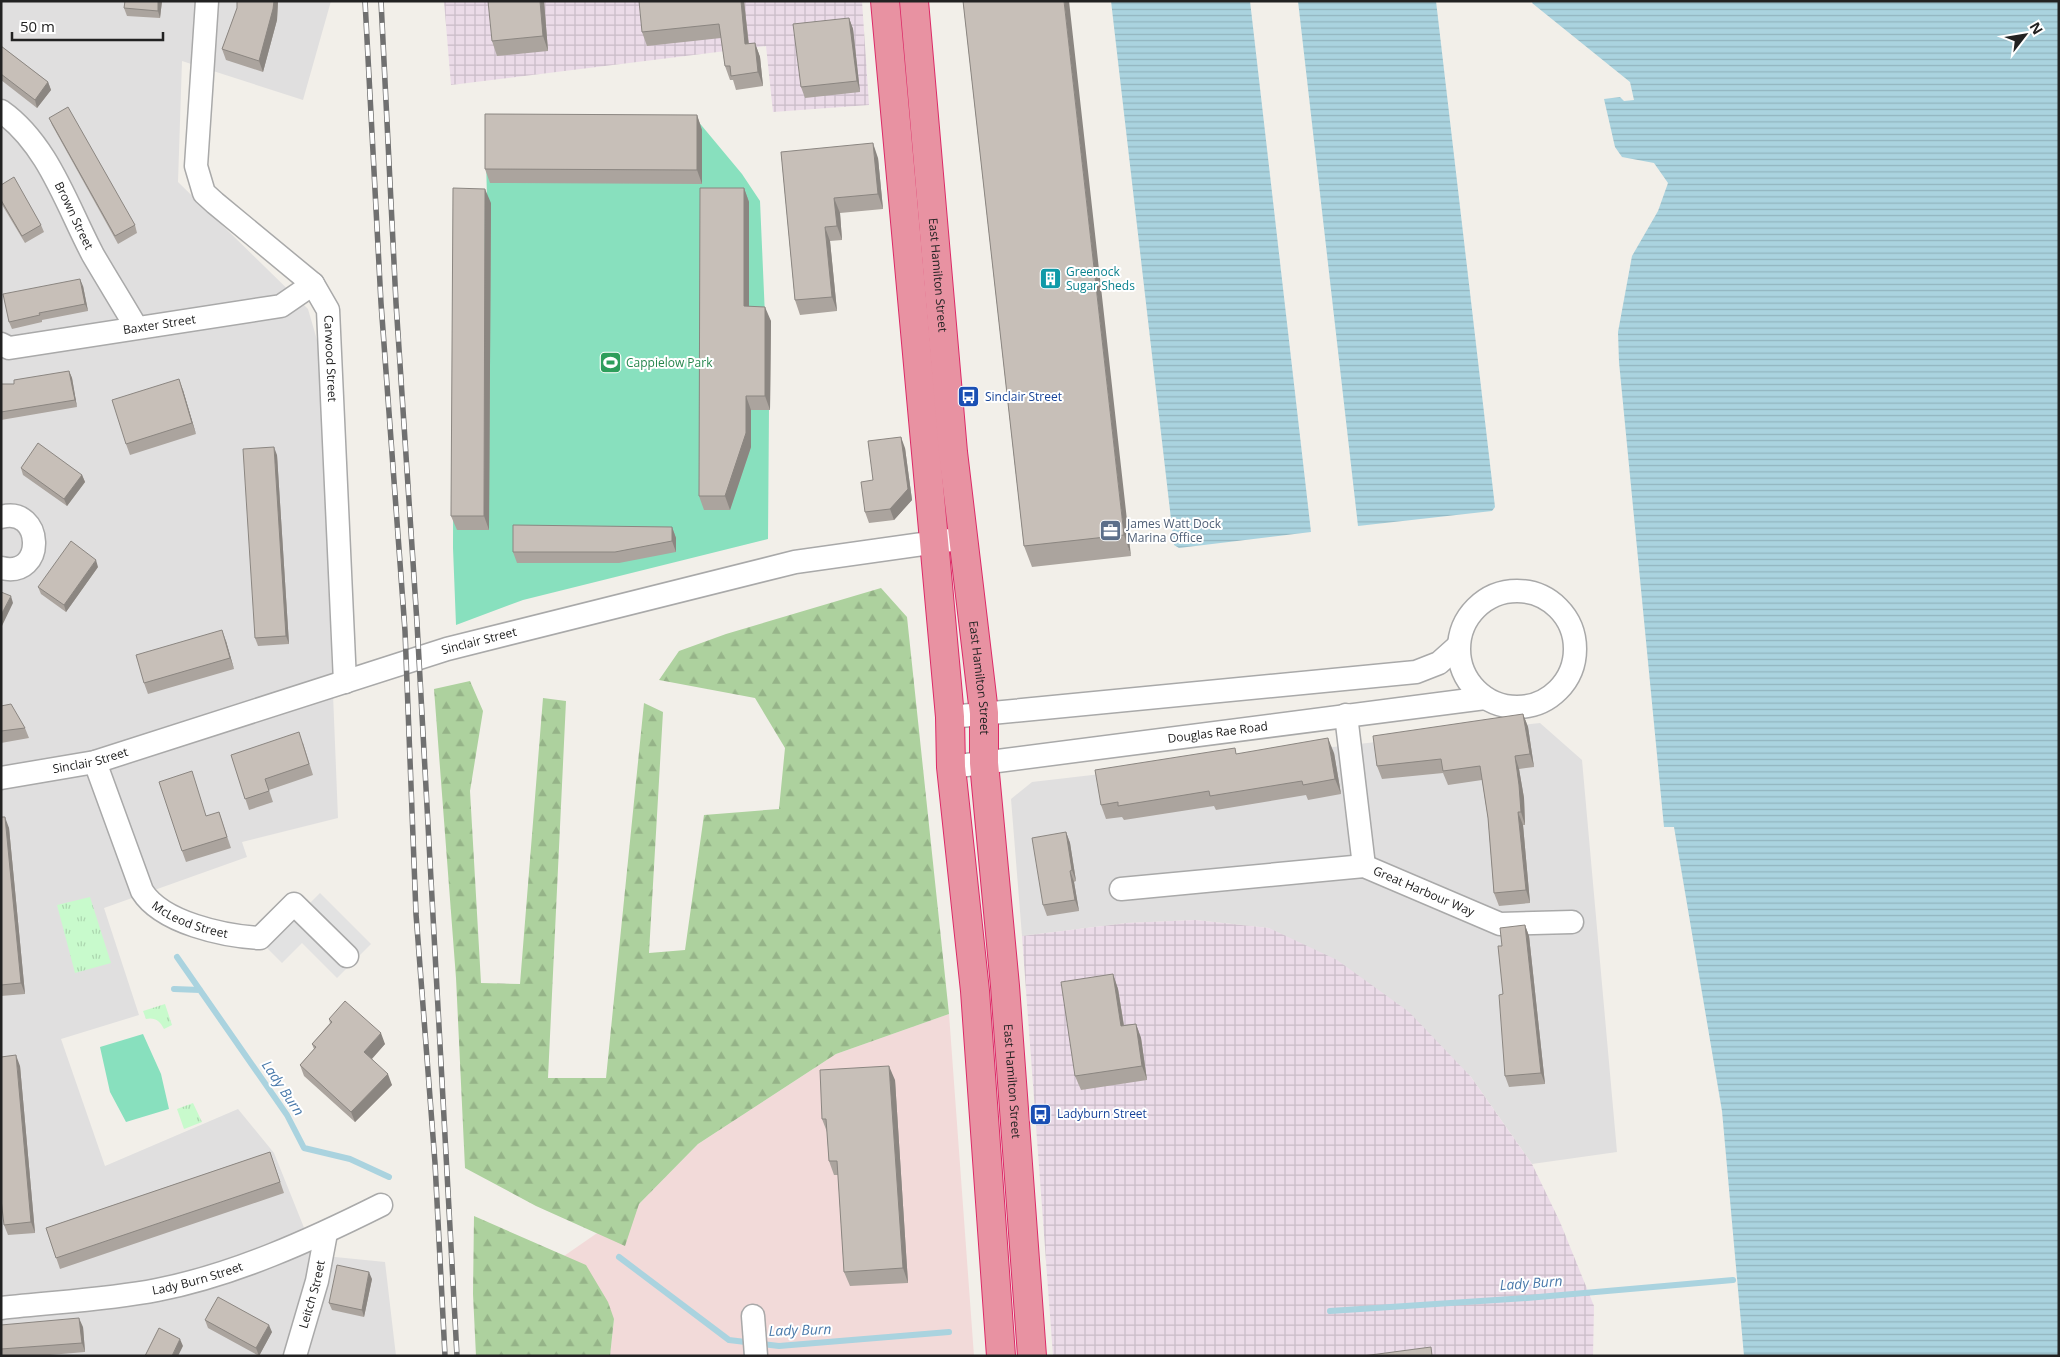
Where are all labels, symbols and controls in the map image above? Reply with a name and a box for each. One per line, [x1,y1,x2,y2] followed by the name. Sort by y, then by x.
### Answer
[12,10,164,42] scale bar
[2000,10,2050,60] north arrow
[20,16,55,36] text: 50 m
[2025,18,2048,38] text: N
[51,179,98,252] street label: Brown Street
[925,217,952,333] street label: East Hamilton Street
[1066,263,1135,294] place label: Greenock Sugar Sheds
[1038,267,1062,291] building icon: Greenock Sugar Sheds
[122,310,197,338] street label: Baxter Street
[320,315,341,402] street label: Carwood Street
[598,351,622,375] sports icon: Cappielow Park
[626,354,713,371] place label: Cappielow Park
[957,385,981,409] bus stop icon: Sinclair Street
[985,388,1062,405] place label: Sinclair Street
[1126,515,1222,546] place label: James Watt Dock Marina Office
[1099,519,1123,543] office icon: James Watt Dock Marina Office
[965,620,993,735] street label: East Hamilton Street
[439,623,518,658] street label: Sinclair Street
[1167,717,1269,747] street label: Douglas Rae Road
[51,743,130,777] street label: Sinclair Street
[1371,862,1478,921] street label: Great Harbour Way
[148,897,229,942] street label: McLeod Street
[1000,1023,1025,1139] street label: East Hamilton Street
[258,1056,309,1119] water label: Lady Burn
[1029,1102,1053,1126] bus stop icon: Ladyburn Street
[1057,1105,1147,1122] place label: Ladyburn Street
[151,1258,245,1299] street label: Lady Burn Street
[295,1259,329,1330] street label: Leitch Street
[1499,1271,1563,1294] water label: Lady Burn
[768,1319,832,1340] water label: Lady Burn

